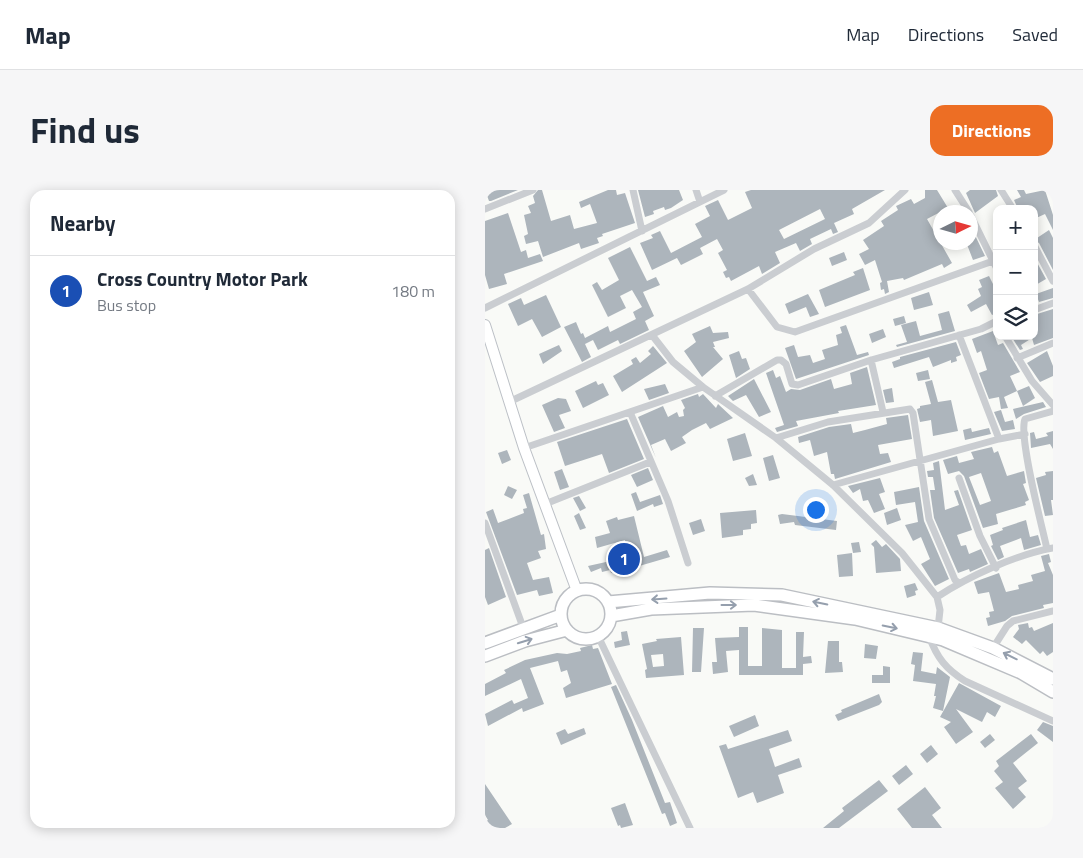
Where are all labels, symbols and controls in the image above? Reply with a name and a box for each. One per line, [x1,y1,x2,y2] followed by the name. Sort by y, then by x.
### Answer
[25,17,71,53] text: Map
[846,21,880,48] text: Map
[908,21,984,48] text: Directions
[1012,21,1058,48] text: Saved
[30,103,140,157] text: Find us
[930,105,1053,156] button: Directions
[933,205,978,250] north arrow
[993,205,1038,340] map controls
[993,205,1038,250] button: +
[50,207,115,239] text: Nearby
[993,250,1038,295] button: −
[97,264,308,293] text: Cross Country Motor Park
[62,279,70,303] text: 1
[391,279,435,303] text: 180 m
[97,293,156,317] text: Bus stop
[993,295,1038,340] button: layers
[803,497,829,523] your location
[608,540,640,578] pin: 1
[651,594,667,603] one-way arrow
[813,598,829,608] one-way arrow
[720,600,737,610] one-way arrow
[881,622,897,632] one-way arrow
[517,636,533,646] one-way arrow
[1003,651,1018,660] one-way arrow

